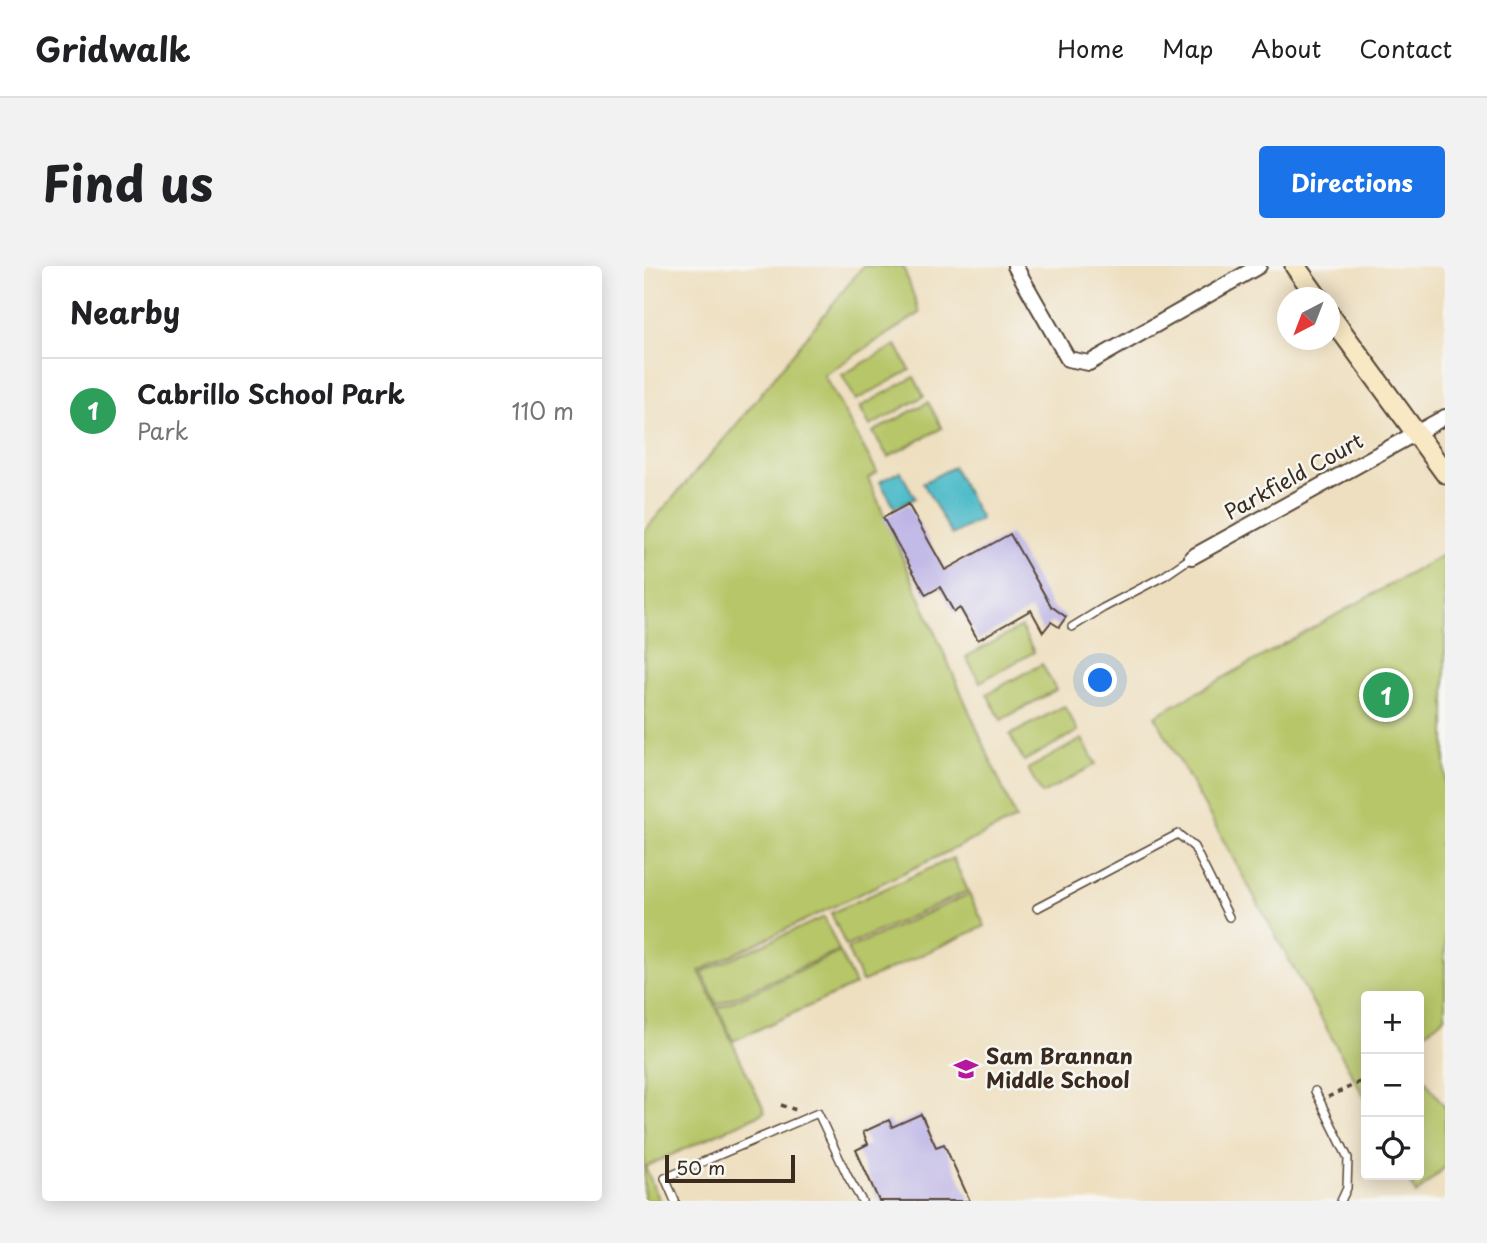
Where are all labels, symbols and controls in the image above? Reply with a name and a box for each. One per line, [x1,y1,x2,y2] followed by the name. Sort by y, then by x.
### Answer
[35,23,191,73] text: Gridwalk
[1057,30,1124,66] text: Home
[1162,30,1213,66] text: Map
[1251,30,1321,66] text: About
[1359,30,1452,66] text: Contact
[42,145,213,219] text: Find us
[1259,146,1445,218] button: Directions
[1277,287,1340,350] north arrow
[70,289,180,334] text: Nearby
[137,374,405,413] text: Cabrillo School Park
[88,393,99,428] text: 1
[512,393,574,428] text: 110 m
[137,413,188,448] text: Park
[1218,424,1368,527] street label: Parkfield Court
[1083,663,1117,697] your location
[1363,669,1409,721] pin: 1
[1361,991,1424,1180] map controls
[1361,991,1424,1054] button: +
[986,1039,1133,1095] place label: Sam Brannan Middle School
[1361,1054,1424,1117] button: −
[952,1055,980,1083] school or university icon: Sam Brannan Middle School
[1361,1117,1424,1180] button: locate
[665,1152,794,1184] scale bar
[676,1153,725,1181] text: 50 m

